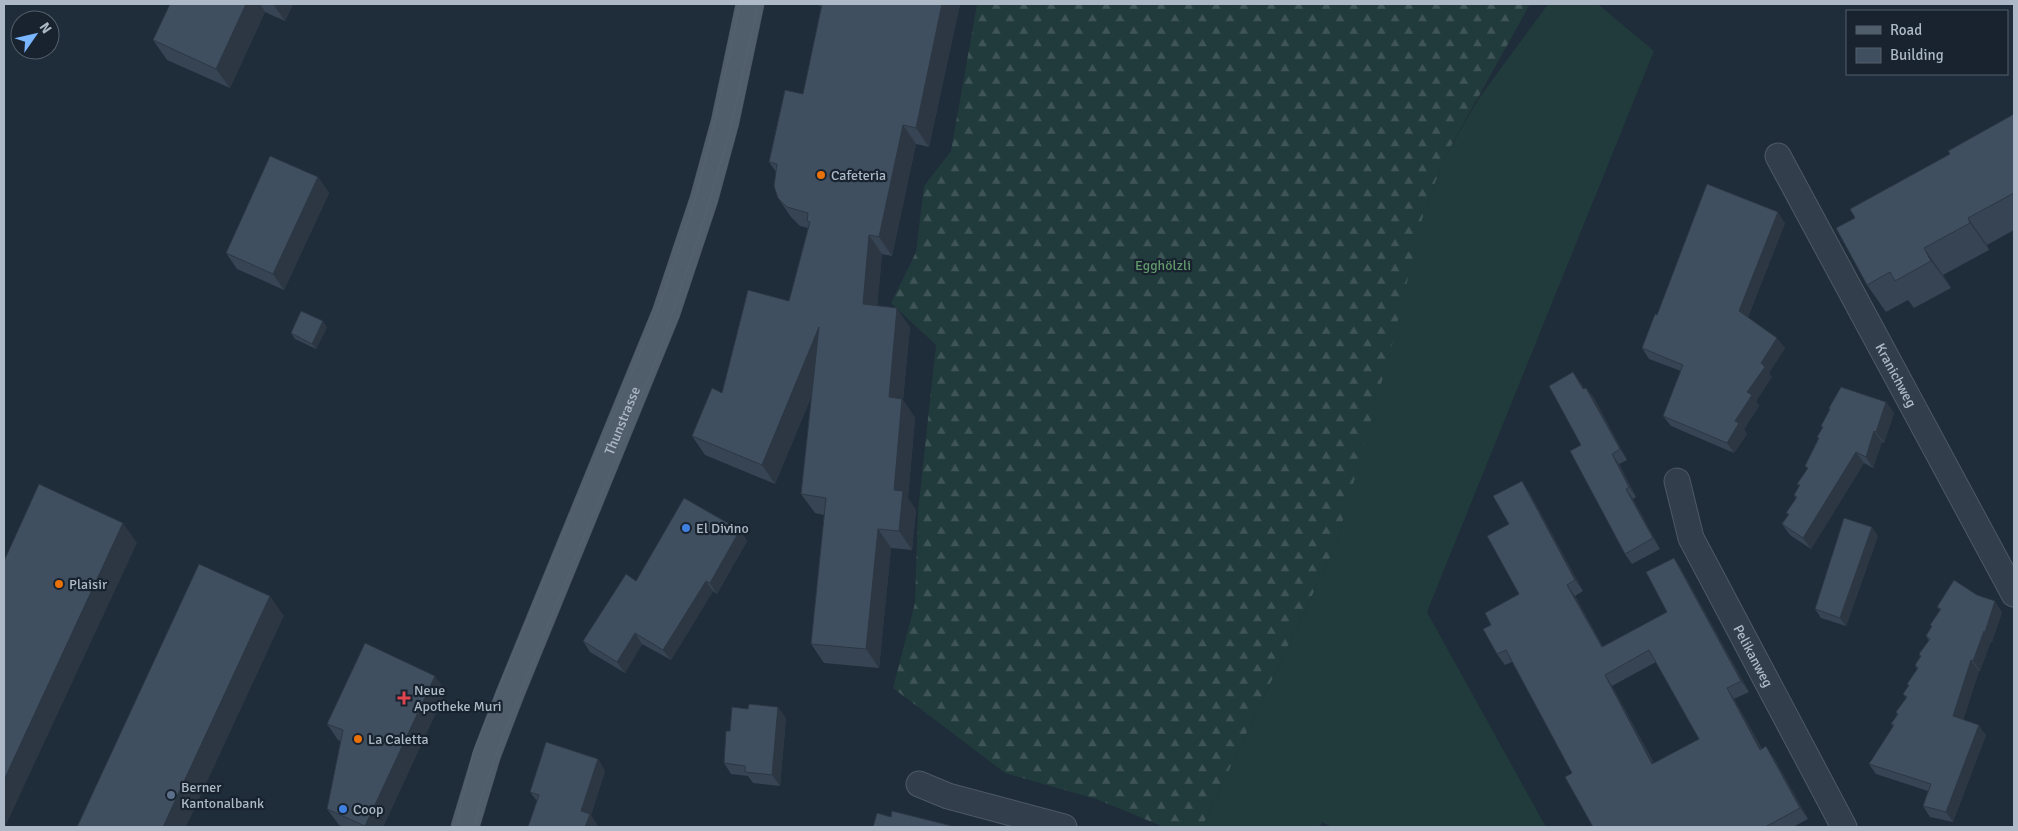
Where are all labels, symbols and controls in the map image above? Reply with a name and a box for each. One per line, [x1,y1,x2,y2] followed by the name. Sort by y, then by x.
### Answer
[10,10,60,60] north arrow
[1846,10,2008,75] legend
[36,19,55,37] text: N
[1890,21,1922,39] text: Road
[1890,46,1944,64] text: Building
[831,167,886,184] place label: Cafeteria
[815,169,827,181] marker: Cafeteria
[1135,257,1191,274] park label: Egghölzli
[1872,340,1920,410] street label: Kranichweg
[600,384,644,457] street label: Thunstrasse
[696,520,749,537] place label: El Divino
[680,522,692,534] marker: El Divino
[69,576,108,593] place label: Plaisir
[53,578,65,590] marker: Plaisir
[1730,622,1777,690] street label: Pelikanweg
[414,682,502,715] place label: Neue Apotheke Muri
[398,692,410,704] marker: Neue Apotheke Muri
[368,731,429,748] place label: La Caletta
[352,733,364,745] marker: La Caletta
[181,779,264,812] place label: Berner Kantonalbank
[165,789,177,801] marker: Berner Kantonalbank
[353,801,383,818] place label: Coop
[337,803,349,815] marker: Coop

